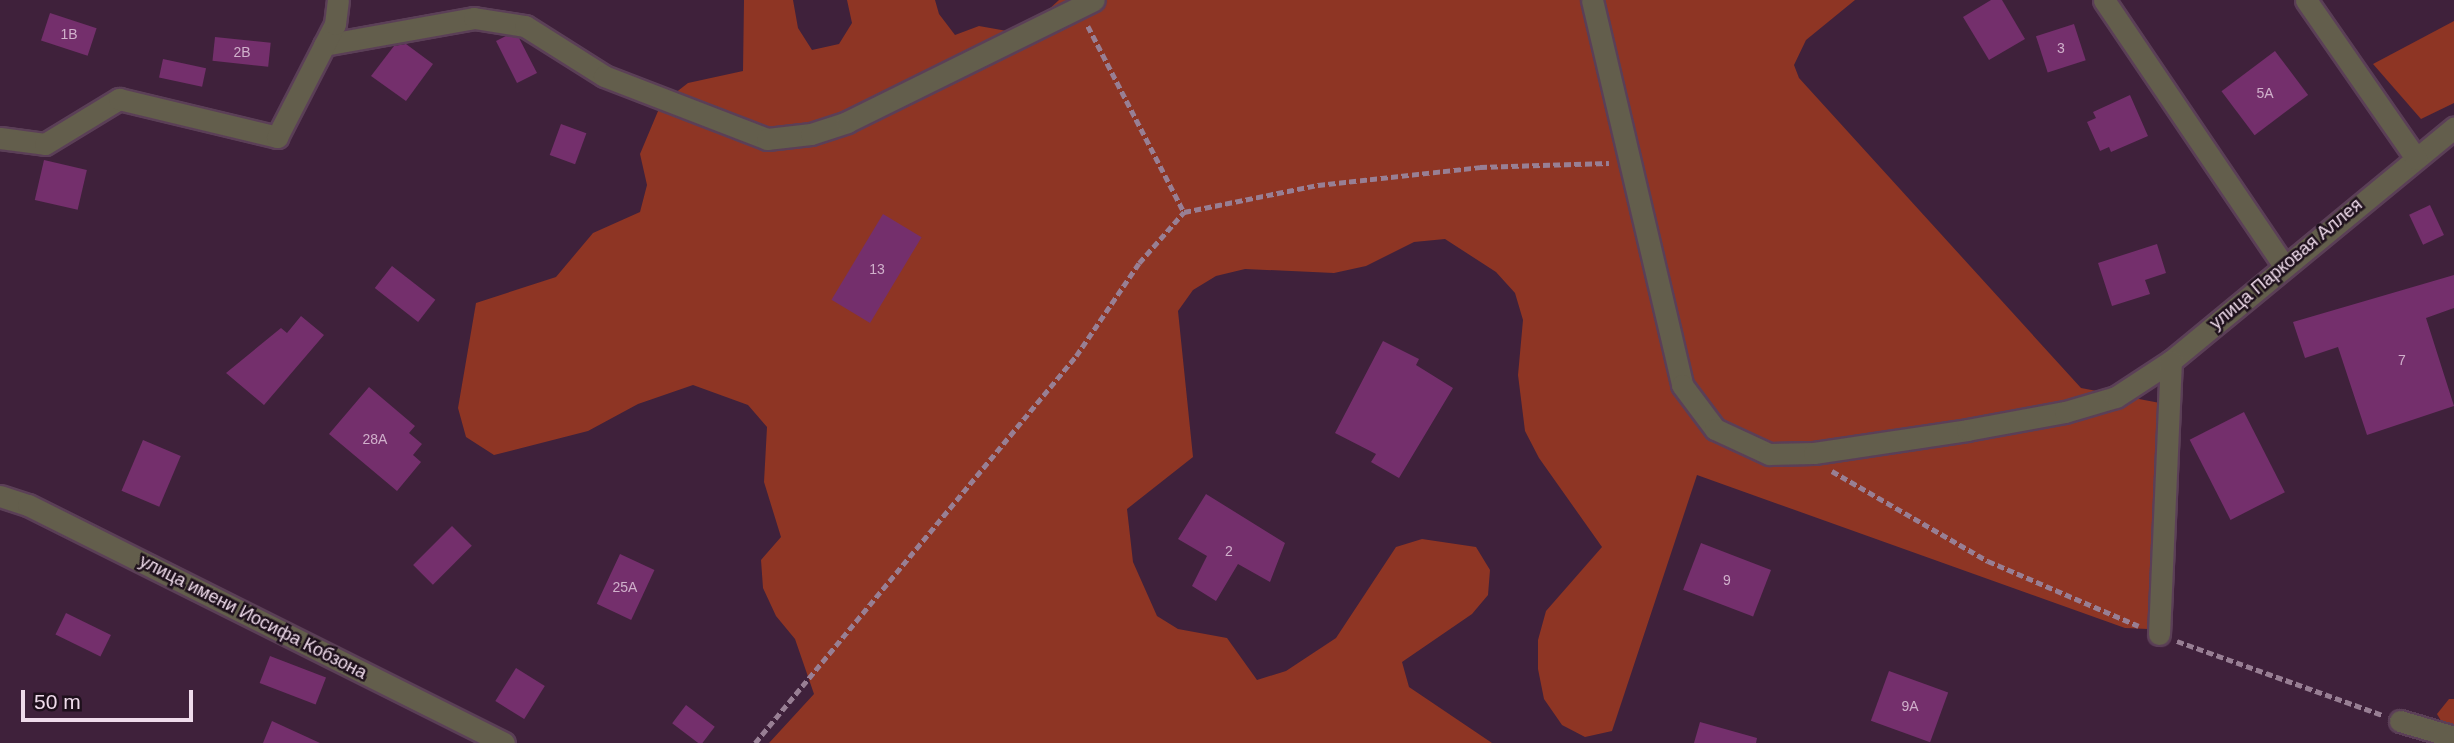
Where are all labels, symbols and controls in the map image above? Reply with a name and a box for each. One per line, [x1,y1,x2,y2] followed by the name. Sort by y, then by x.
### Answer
[60,26,78,42] house number: 1В
[2057,40,2065,56] house number: 3
[233,44,251,60] house number: 2В
[2256,85,2274,101] house number: 5А
[2205,194,2367,334] street label: улица Парковая Аллея
[869,261,885,277] house number: 13
[2398,352,2406,368] house number: 7
[363,431,387,447] house number: 28А
[1225,543,1233,559] house number: 2
[136,550,370,684] street label: улица имени Иосифа Кобзона
[1723,572,1731,588] house number: 9
[613,579,637,595] house number: 25А
[24,676,196,720] scale bar
[34,690,81,713] text: 50 m
[1901,698,1919,714] house number: 9А

